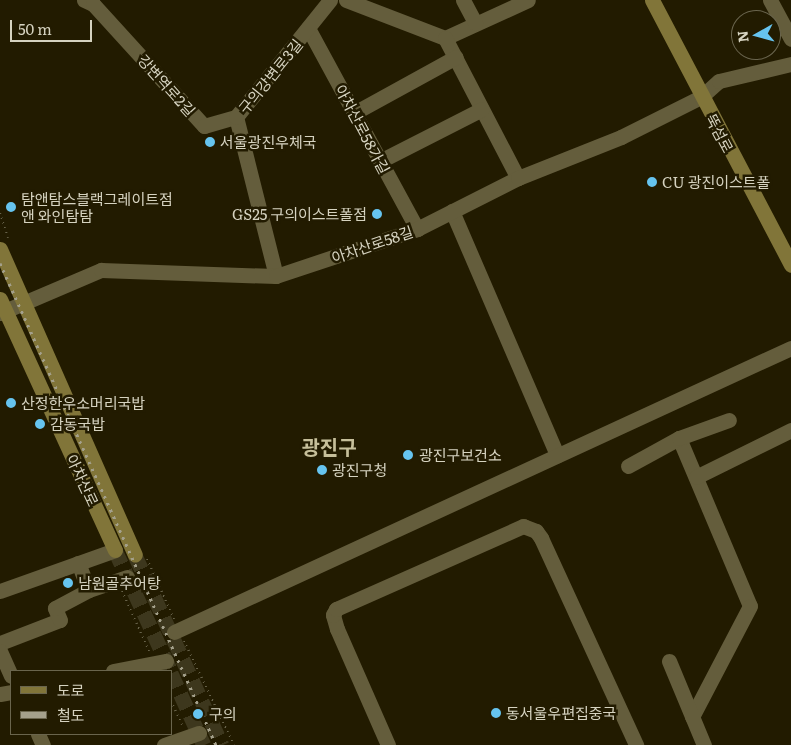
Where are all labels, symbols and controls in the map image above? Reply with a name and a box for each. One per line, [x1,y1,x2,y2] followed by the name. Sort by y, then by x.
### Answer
[12,10,95,42] scale bar
[731,10,781,60] north arrow
[18,17,52,40] text: 50 m
[731,30,753,44] text: N
[234,35,306,117] street label: 구의강변로3길
[135,51,199,119] street label: 강변역로2길
[332,81,394,177] street label: 아차산로58가길
[702,110,738,156] street label: 뚝섬로
[220,133,317,151] place label: 서울광진우체국
[204,136,216,148] marker: 서울광진우체국
[662,173,770,191] place label: CU 광진이스트폴
[646,176,658,188] marker: CU 광진이스트폴
[21,189,173,224] place label: 탐앤탐스블랙그레이트점 앤 와인탐탐
[5,201,17,213] marker: 탐앤탐스블랙그레이트점 앤 와인탐탐
[232,205,367,223] place label: GS25 구의이스트폴점
[371,208,383,220] marker: GS25 구의이스트폴점
[329,222,415,266] street label: 아차산로58길
[21,394,145,412] place label: 산정한우소머리국밥
[5,397,17,409] marker: 산정한우소머리국밥
[50,415,105,433] place label: 감동국밥
[34,418,46,430] marker: 감동국밥
[301,434,357,458] district label: 광진구
[419,446,502,464] place label: 광진구보건소
[401,448,415,462] marker: 광진구보건소
[63,451,103,509] street label: 아차산로
[332,461,387,479] place label: 광진구청
[316,464,328,476] marker: 광진구청
[78,574,161,592] place label: 남원골추어탕
[62,577,74,589] marker: 남원골추어탕
[10,670,172,735] legend
[57,678,85,701] text: 도로
[57,703,85,726] text: 철도
[506,704,616,722] place label: 동서울우편집중국
[209,705,237,723] place label: 구의
[191,707,205,721] marker: 구의
[490,707,502,719] marker: 동서울우편집중국

